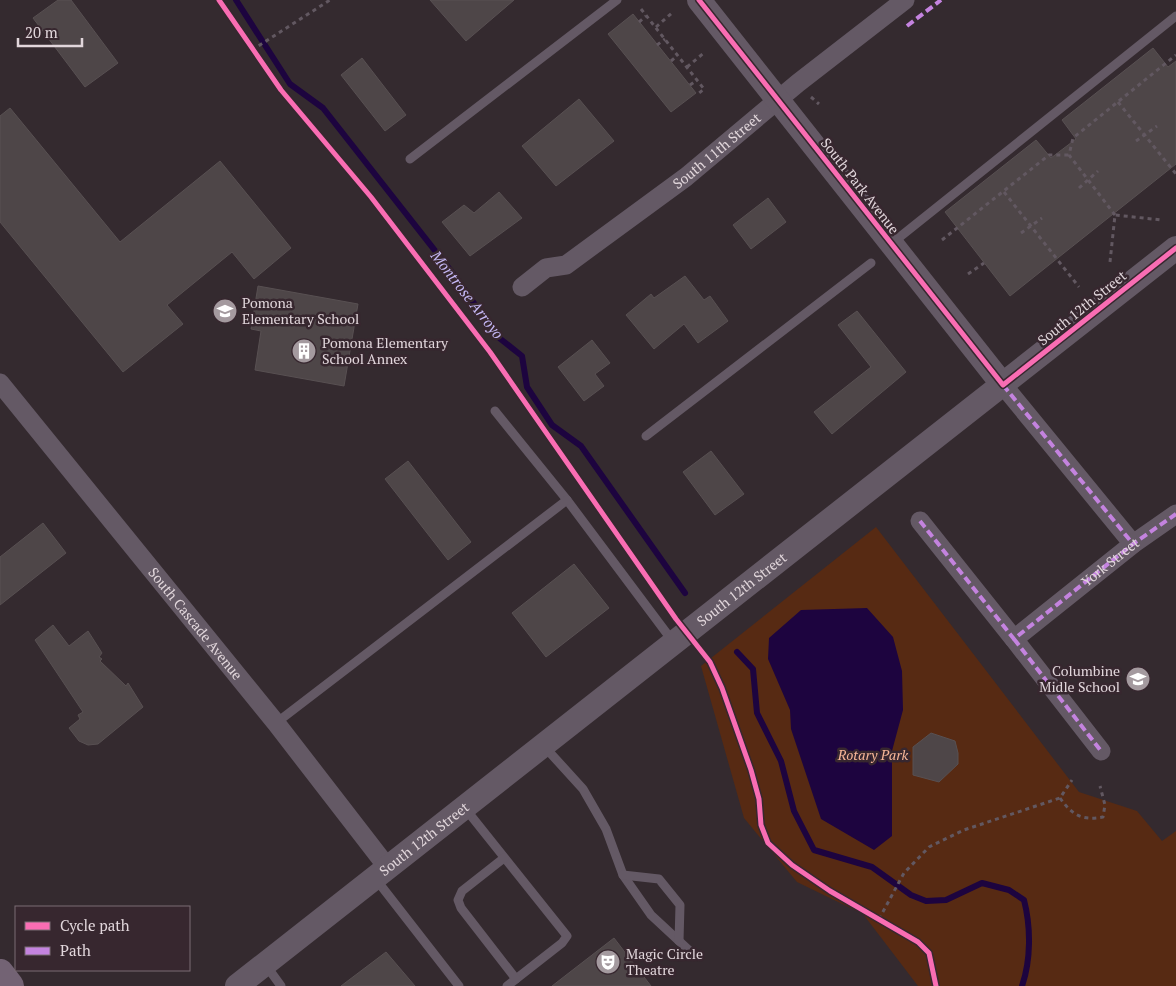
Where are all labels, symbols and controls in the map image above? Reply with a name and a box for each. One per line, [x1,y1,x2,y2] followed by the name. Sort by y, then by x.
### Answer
[18,15,81,47] scale bar
[25,22,58,42] text: 20 m
[669,108,765,193] street label: South 11th Street
[817,134,904,238] street label: South Park Avenue
[426,245,509,343] water label: Montrose Arroyo
[1033,265,1131,349] street label: South 12th Street
[242,293,359,328] place label: Pomona Elementary School
[212,298,238,324] school or university icon: Pomona Elementary School
[322,333,449,368] place label: Pomona Elementary School Annex
[291,338,317,364] building icon: Pomona Elementary School Annex
[1077,532,1143,591] street label: York Street
[693,547,791,630] street label: South 12th Street
[144,563,247,684] street label: South Cascade Avenue
[1039,661,1120,696] place label: Columbine Midle School
[1125,666,1151,692] school or university icon: Columbine Midle School
[837,745,909,764] park label: Rotary Park
[375,797,473,880] street label: South 12th Street
[15,906,190,971] legend
[60,915,130,935] text: Cycle path
[60,940,91,960] text: Path
[626,944,703,979] place label: Magic Circle Theatre
[595,949,621,975] theatre icon: Magic Circle Theatre

